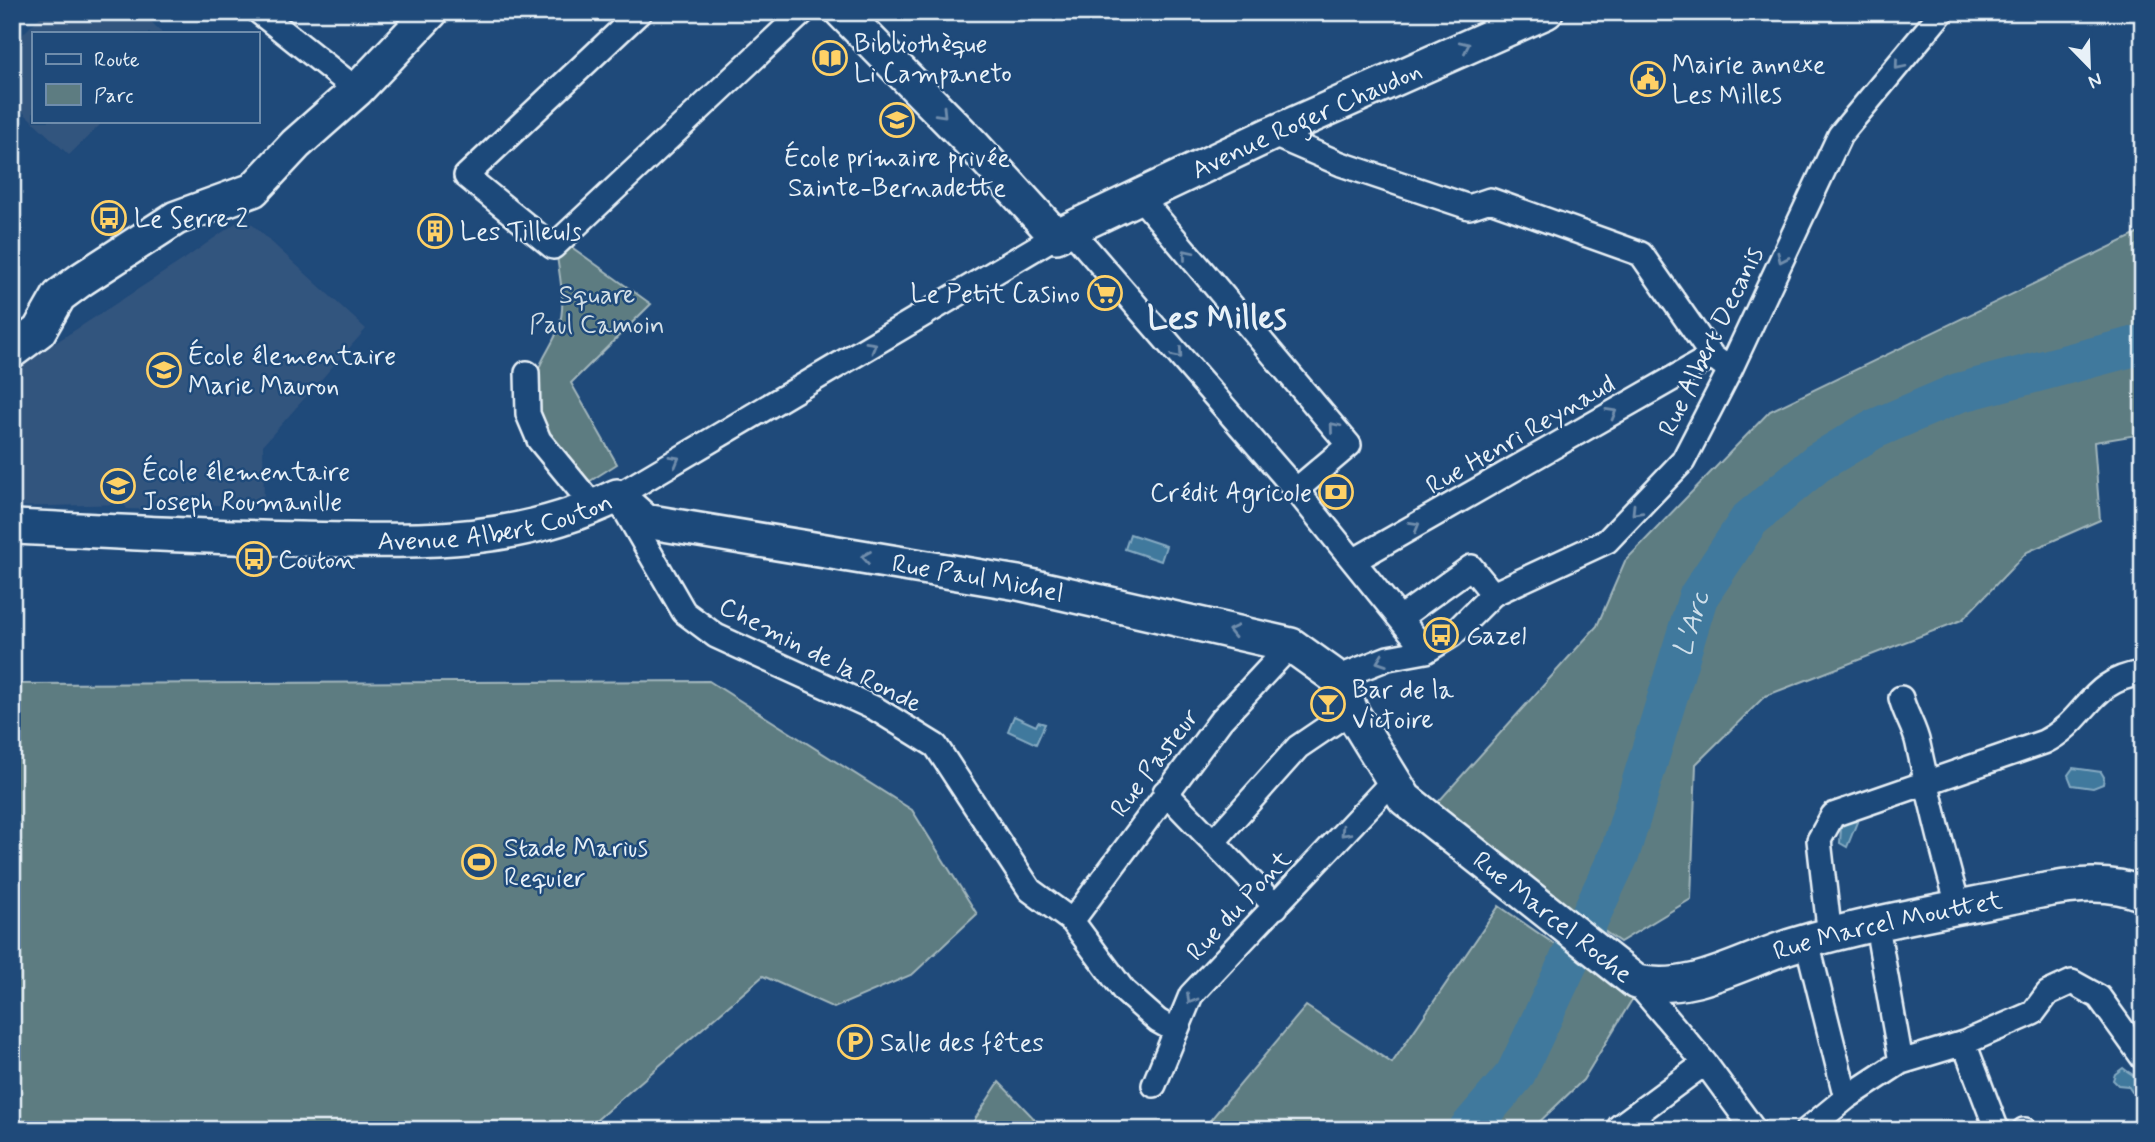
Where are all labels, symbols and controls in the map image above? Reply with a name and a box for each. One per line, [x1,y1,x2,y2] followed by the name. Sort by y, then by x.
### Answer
[854,28,1012,92] place label: Bibliothèque Li Campaneto
[32,32,259,122] legend
[2054,32,2124,102] north arrow
[811,39,849,77] library icon: Bibliothèque Li Campaneto
[1458,40,1470,54] one-way arrow
[94,46,140,74] text: Route
[1672,49,1826,113] place label: Mairie annexe Les Milles
[1187,54,1427,188] street label: Avenue Roger Chaudon
[1895,56,1907,69] one-way arrow
[1629,60,1667,98] public building icon: Mairie annexe Les Milles
[2084,66,2106,94] text: N
[94,82,134,110] text: Parc
[878,101,916,139] school or university icon: École primaire privée Sainte-Bernadette
[933,105,946,118] one-way arrow
[784,140,1010,206] place label: École primaire privée Sainte-Bernadette
[90,199,128,237] bus stop icon: Le Serre 2
[134,203,249,237] place label: Le Serre 2
[416,212,454,250] building icon: Les Tilleuls
[460,216,582,250] place label: Les Tilleuls
[1651,241,1773,442] street label: Rue Albert Decanis
[1183,249,1195,262] one-way arrow
[1776,251,1790,263] one-way arrow
[1086,274,1124,312] supermarket icon: Le Petit Casino
[910,278,1080,312] place label: Le Petit Casino
[529,279,665,343] park label: Square Paul Camoin
[1147,297,1287,341] district label: Les Milles
[188,338,396,404] place label: École élementaire Marie Mauron
[865,341,878,354] one-way arrow
[1170,346,1182,359] one-way arrow
[145,351,183,389] school or university icon: École élementaire Marie Mauron
[1420,368,1622,504] street label: Rue Henri Reynaud
[1605,408,1617,421] one-way arrow
[1330,423,1342,436] one-way arrow
[142,454,350,520] place label: École élementaire Joseph Roumanille
[667,455,680,468] one-way arrow
[99,467,137,505] school or university icon: École élementaire Joseph Roumanille
[1317,473,1355,511] bank icon: Crédit Agricole
[1150,477,1312,513] place label: Crédit Agricole
[377,486,618,559] street label: Avenue Albert Couton
[1631,503,1644,516] one-way arrow
[1407,521,1420,534] one-way arrow
[235,540,273,578] bus stop icon: Couton
[278,544,355,578] place label: Couton
[889,547,1067,612] street label: Rue Paul Michel
[860,550,872,565] one-way arrow
[1665,587,1720,661] water label: L'Arc
[713,590,928,722] street label: Chemin de la Ronde
[1422,616,1460,654] bus stop icon: Gazel
[1466,620,1526,654] place label: Gazel
[1227,625,1239,640] one-way arrow
[1375,653,1387,667] one-way arrow
[1352,674,1454,738] place label: Bar de la Victoire
[1309,685,1347,723] bar icon: Bar de la Victoire
[1103,702,1208,825] street label: Rue Pasteur
[1341,824,1353,837] one-way arrow
[504,832,648,896] place label: Stade Marius Requier
[460,843,498,881] sports icon: Stade Marius Requier
[1179,844,1300,969] street label: Rue du Pont
[1465,844,1639,992] street label: Rue Marcel Roche
[1769,884,2005,970] street label: Rue Marcel Mouttet
[1186,992,1199,1005] one-way arrow
[836,1023,874,1061] parking icon: Salle des fêtes
[880,1027,1044,1061] place label: Salle des fêtes

